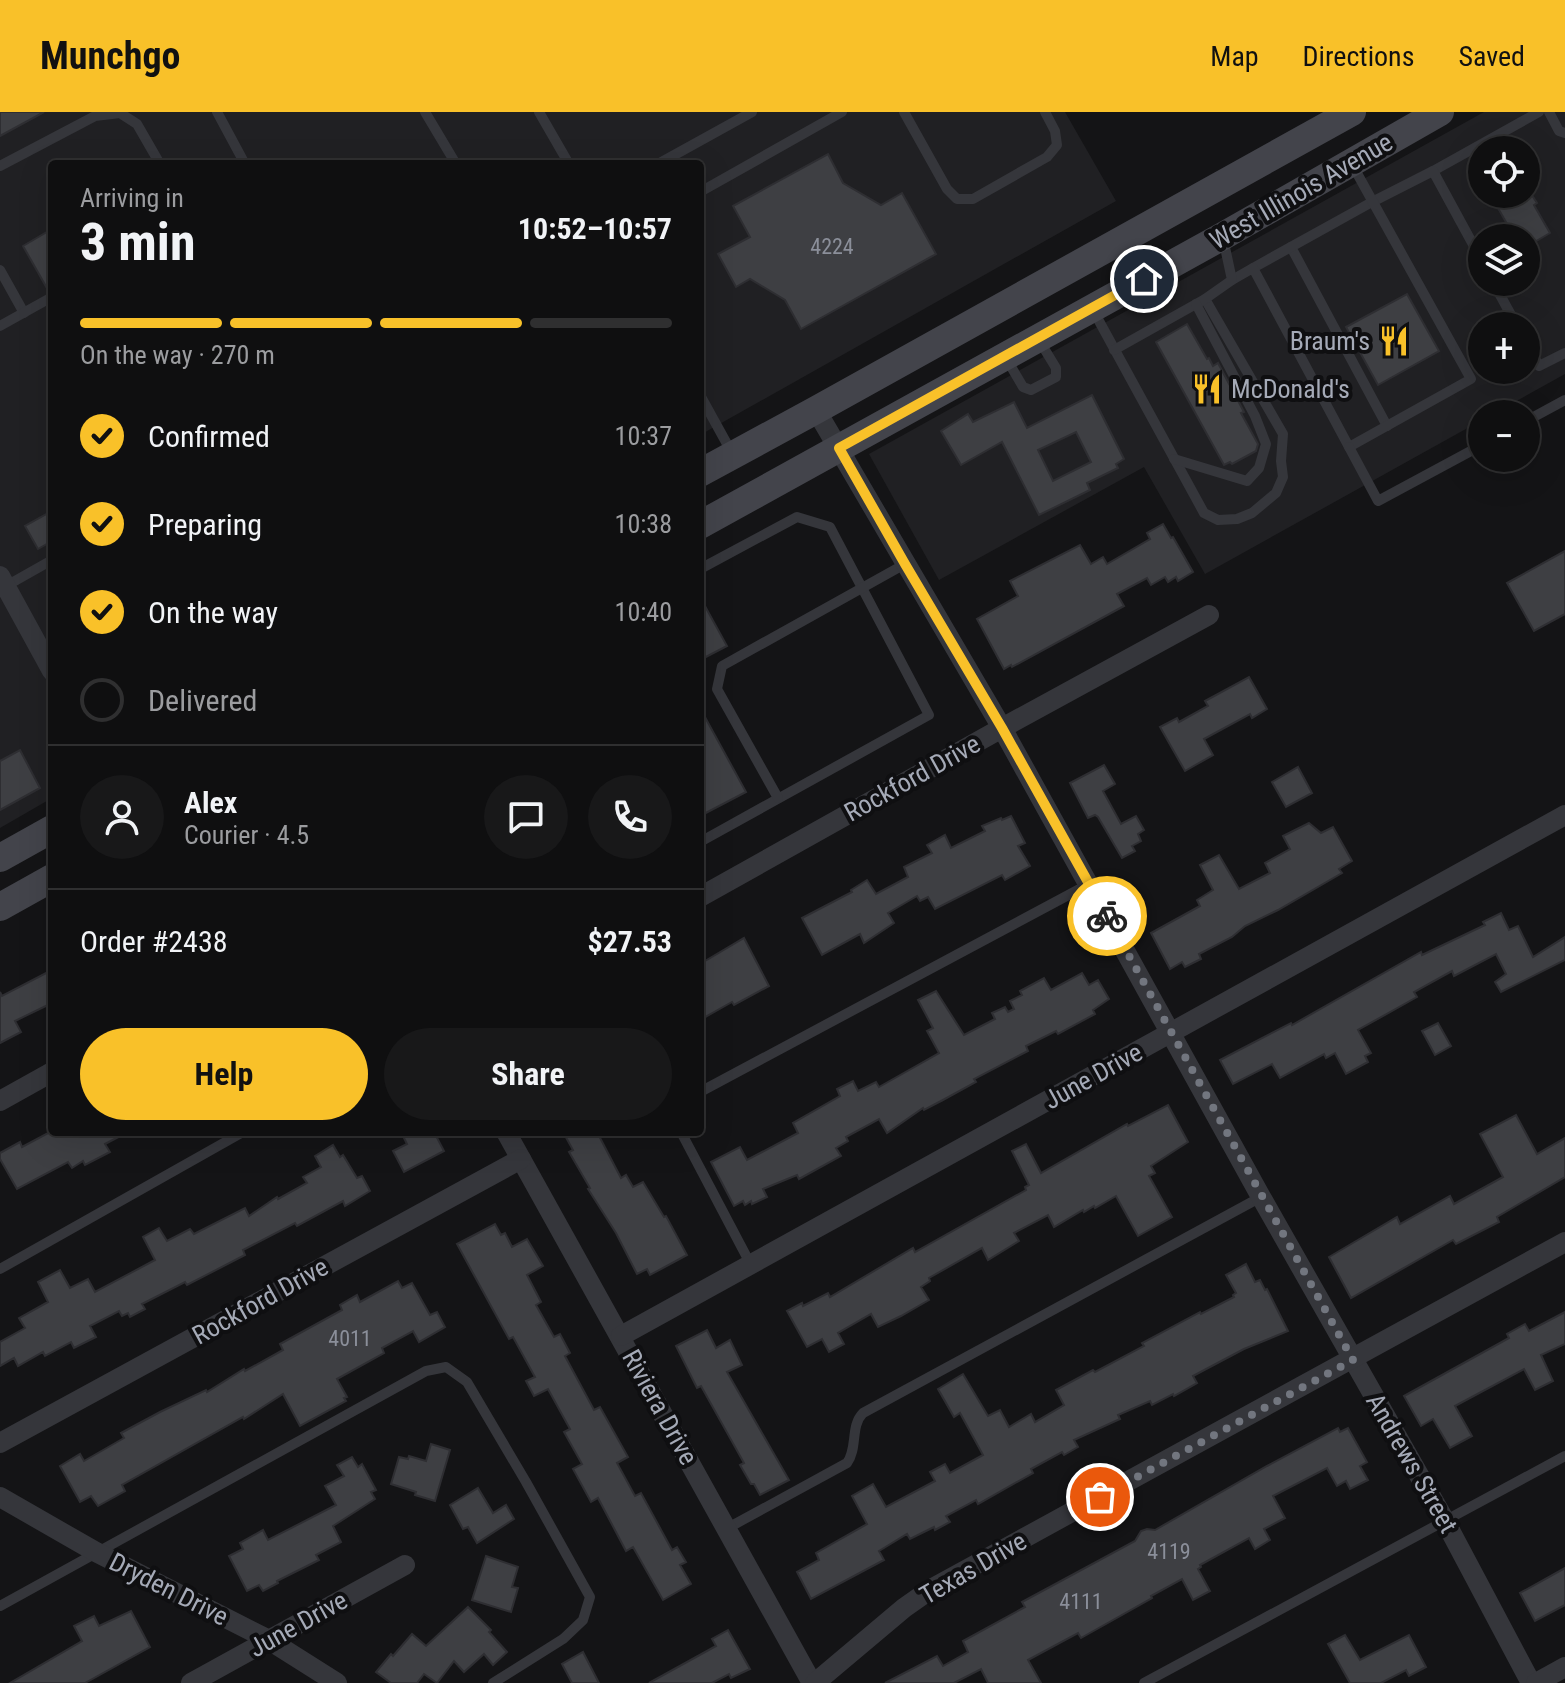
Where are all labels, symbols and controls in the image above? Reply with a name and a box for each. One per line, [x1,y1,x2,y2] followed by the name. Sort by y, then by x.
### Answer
[40,34,180,78] text: Munchgo
[1210,40,1259,73] text: Map
[1303,40,1414,73] text: Directions
[1458,40,1525,73] text: Saved
[1204,127,1398,255] street label: West Illinois Avenue
[1468,136,1540,472] map controls
[1468,136,1540,208] button: locate
[80,183,184,213] text: Arriving in
[518,211,672,246] text: 10:52–10:57
[80,212,196,273] text: 3 min
[1468,224,1540,296] button: layers
[810,234,854,259] house number: 4224
[1110,245,1178,313] pin
[1122,257,1166,301] icon: home
[1468,312,1540,384] button: +
[1377,324,1411,358] restaurant icon: Braum's
[1290,326,1370,356] place label: Braum's
[80,340,275,370] text: On the way · 270 m
[1190,372,1224,406] restaurant icon: McDonald's
[1231,374,1350,404] place label: McDonald's
[1468,400,1540,472] button: −
[80,414,124,458] icon: check
[148,419,270,454] text: Confirmed
[615,421,672,451] text: 10:37
[80,502,124,546] icon: check
[148,507,262,542] text: Preparing
[615,509,672,539] text: 10:38
[80,590,124,634] icon: check
[148,595,278,630] text: On the way
[615,597,672,627] text: 10:40
[148,683,257,718] text: Delivered
[839,728,985,828] street label: Rockford Drive
[80,775,164,859] button: person
[484,775,568,859] button: chat
[588,775,672,859] button: phone
[184,785,237,820] text: Alex
[184,820,309,850] text: Courier · 4.5
[1067,876,1147,956] courier
[1085,894,1129,938] icon: bike
[80,924,228,959] text: Order #2438
[587,924,672,959] text: $27.53
[80,1028,368,1120] button: Help
[384,1028,672,1120] button: Share
[1039,1037,1147,1115] street label: June Drive
[187,1251,333,1351] street label: Rockford Drive
[328,1326,372,1351] house number: 4011
[616,1344,704,1470] street label: Riviera Drive
[1360,1388,1464,1538] street label: Andrews Street
[1066,1463,1134,1531] pin
[1078,1475,1122,1519] icon: bag
[914,1526,1032,1610] street label: Texas Drive
[1147,1539,1191,1564] house number: 4119
[105,1546,233,1632] street label: Dryden Drive
[244,1585,352,1663] street label: June Drive
[1059,1589,1103,1614] house number: 4111

